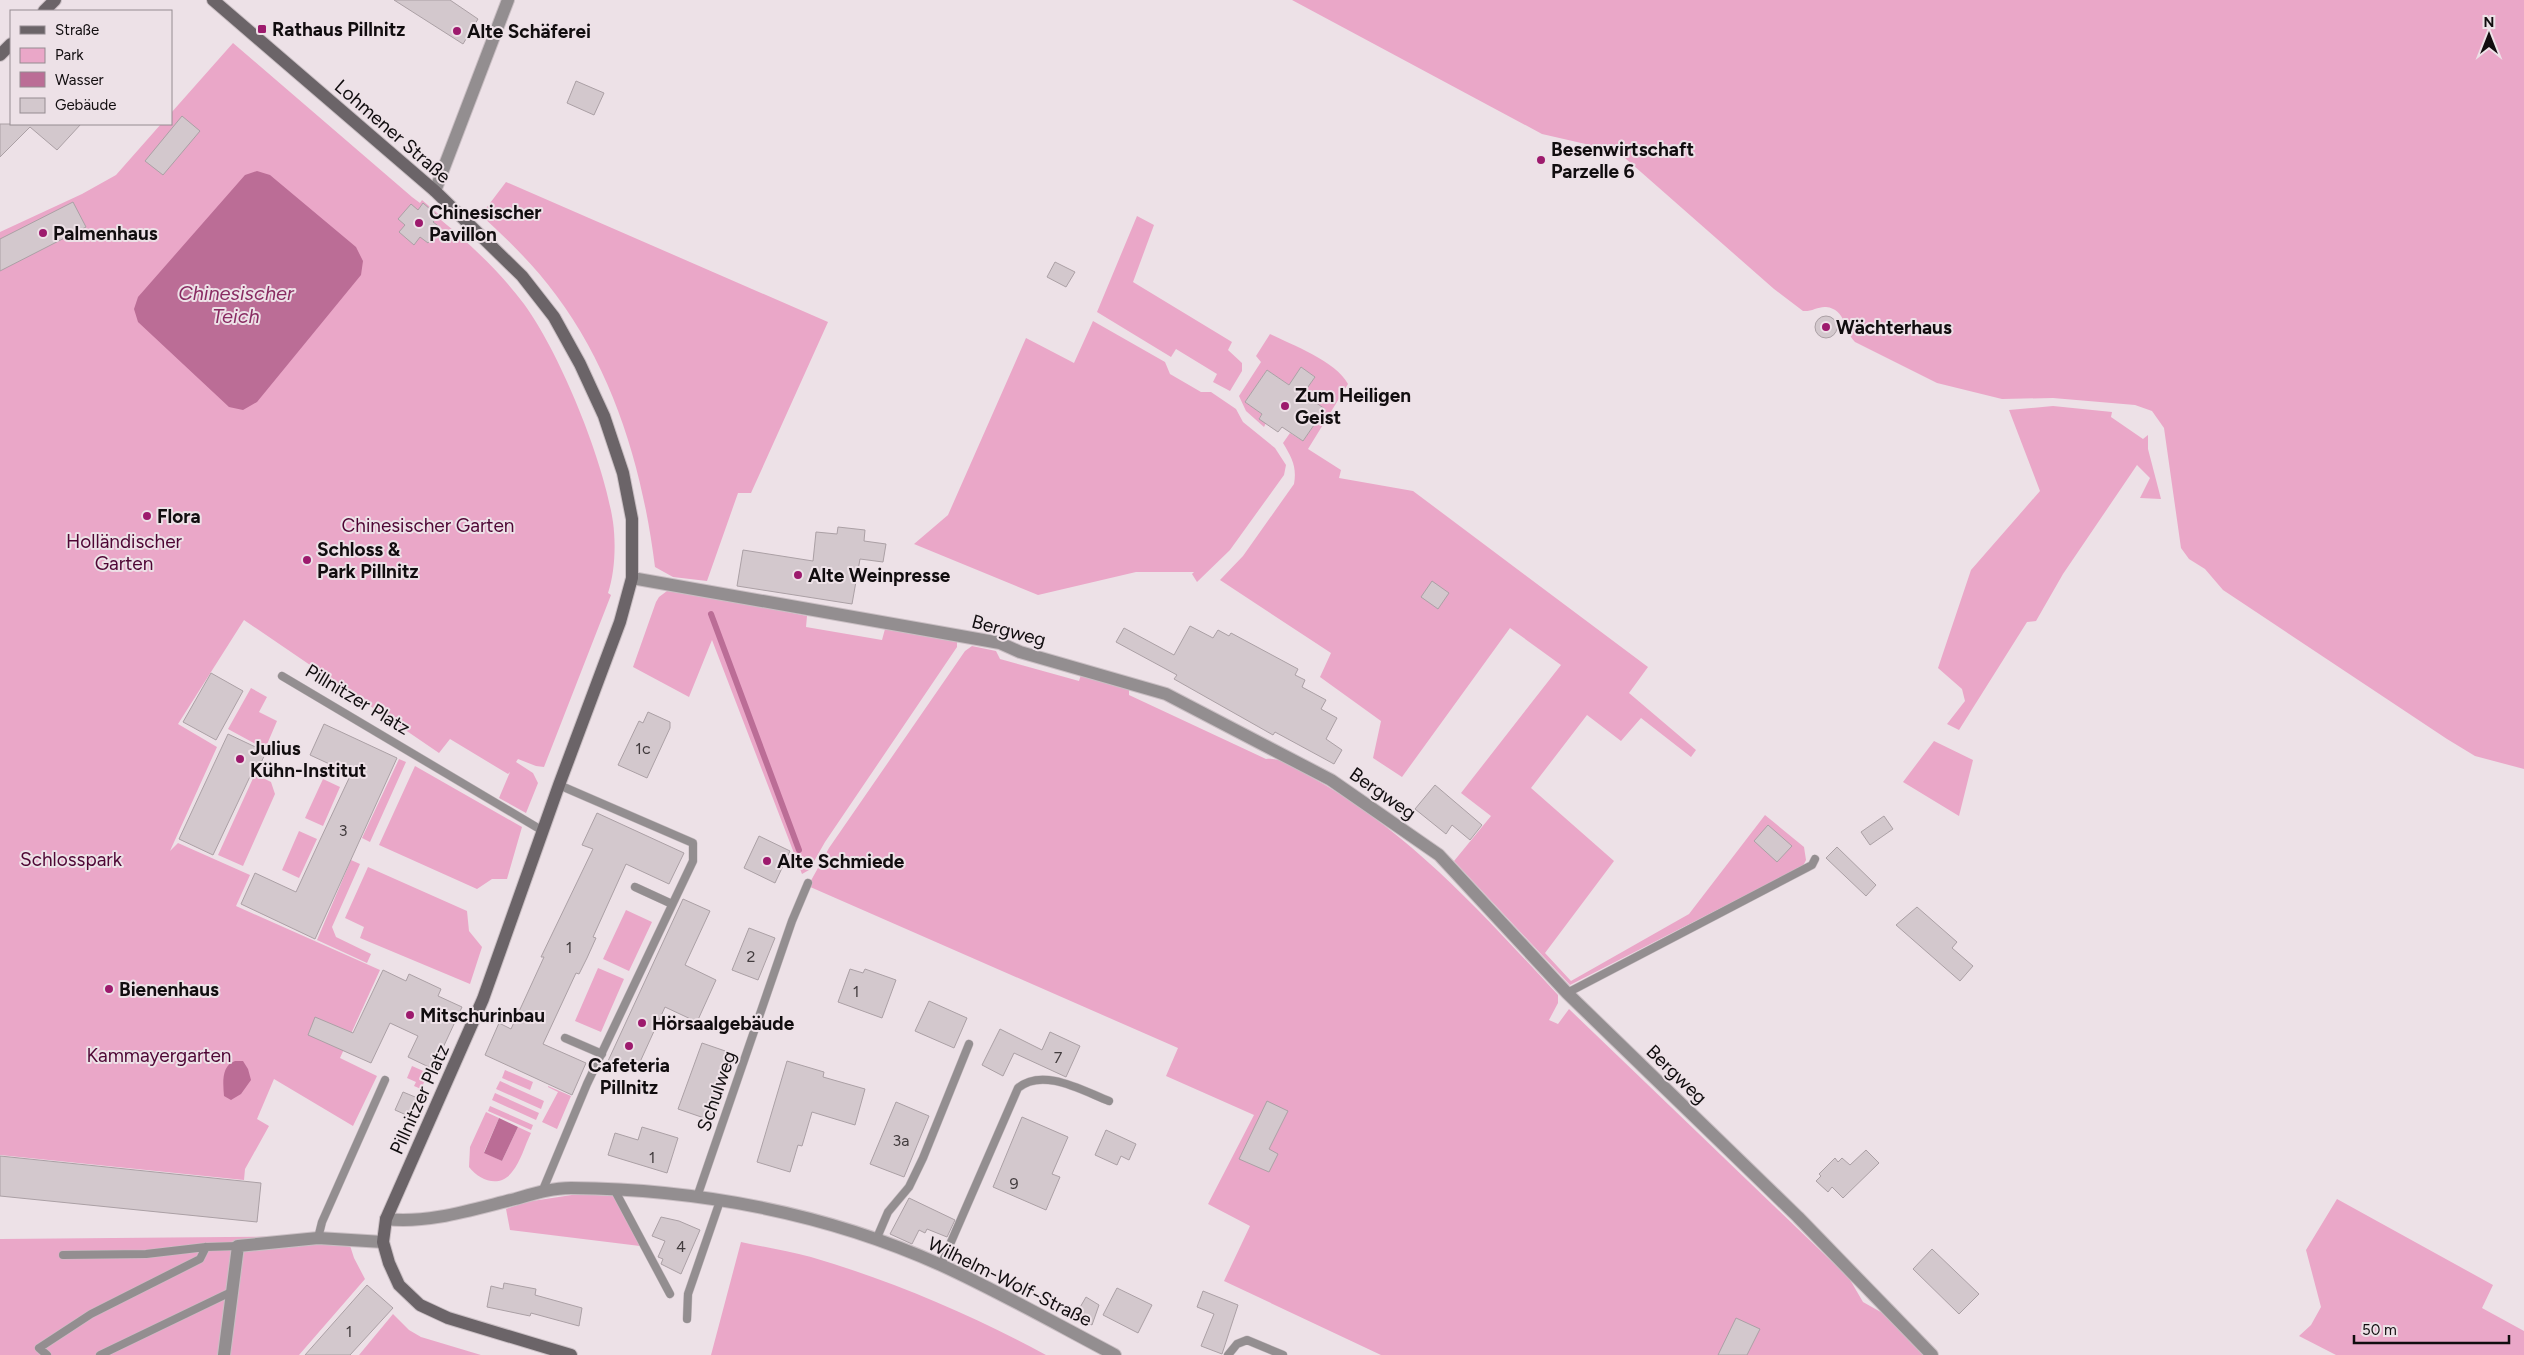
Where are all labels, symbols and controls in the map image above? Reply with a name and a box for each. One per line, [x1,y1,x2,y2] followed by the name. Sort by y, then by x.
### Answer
[10,10,172,125] legend
[2464,10,2514,60] north arrow
[2484,14,2494,31] text: N
[272,18,405,41] place label: Rathaus Pillnitz
[467,20,591,43] place label: Alte Schäferei
[55,21,99,39] text: Straße
[256,23,268,35] marker: Rathaus Pillnitz
[451,25,463,37] marker: Alte Schäferei
[55,46,84,64] text: Park
[55,71,104,89] text: Wasser
[330,75,455,188] street label: Lohmener Straße
[55,96,116,114] text: Gebäude
[1551,138,1694,183] place label: Besenwirtschaft Parzelle 6
[1535,154,1547,166] marker: Besenwirtschaft Parzelle 6
[429,201,542,246] place label: Chinesischer Pavillon
[413,217,425,229] marker: Chinesischer Pavillon
[53,222,158,245] place label: Palmenhaus
[37,227,49,239] marker: Palmenhaus
[178,281,295,328] water label: Chinesischer Teich
[1836,316,1952,339] place label: Wächterhaus
[1820,321,1832,333] marker: Wächterhaus
[1295,384,1411,429] place label: Zum Heiligen Geist
[1279,400,1291,412] marker: Zum Heiligen Geist
[157,505,201,528] place label: Flora
[141,510,153,522] marker: Flora
[342,514,514,537] park label: Chinesischer Garten
[66,530,183,575] park label: Holländischer Garten
[317,538,419,583] place label: Schloss & Park Pillnitz
[301,554,313,566] marker: Schloss & Park Pillnitz
[808,564,951,587] place label: Alte Weinpresse
[792,569,804,581] marker: Alte Weinpresse
[969,610,1048,651] street label: Bergweg
[301,659,414,740] street label: Pillnitzer Platz
[250,737,367,782] place label: Julius Kühn-Institut
[635,739,651,758] house number: 1c
[234,753,246,765] marker: Julius Kühn-Institut
[1345,762,1420,825] street label: Bergweg
[339,821,347,840] house number: 3
[20,848,123,871] park label: Schlosspark
[777,850,905,873] place label: Alte Schmiede
[761,855,773,867] marker: Alte Schmiede
[566,938,572,957] house number: 1
[747,947,755,966] house number: 2
[119,978,219,1001] place label: Bienenhaus
[853,982,859,1001] house number: 1
[103,983,115,995] marker: Bienenhaus
[420,1004,545,1027] place label: Mitschurinbau
[404,1009,416,1021] marker: Mitschurinbau
[652,1012,795,1035] place label: Hörsaalgebäude
[636,1017,648,1029] marker: Hörsaalgebäude
[623,1040,635,1052] marker: Cafeteria Pillnitz
[1641,1040,1712,1109] street label: Bergweg
[385,1041,454,1158] street label: Pillnitzer Platz
[87,1044,231,1067] park label: Kammayergarten
[692,1048,741,1134] street label: Schulweg
[1054,1048,1063,1067] house number: 7
[588,1054,670,1099] place label: Cafeteria Pillnitz
[893,1131,909,1150] house number: 3a
[649,1148,655,1167] house number: 1
[1009,1174,1019,1193] house number: 9
[924,1232,1096,1331] street label: Wilhelm-Wolf-Straße
[676,1237,686,1256] house number: 4
[2354,1312,2509,1344] scale bar
[2362,1321,2397,1339] text: 50 m
[346,1322,352,1341] house number: 1

